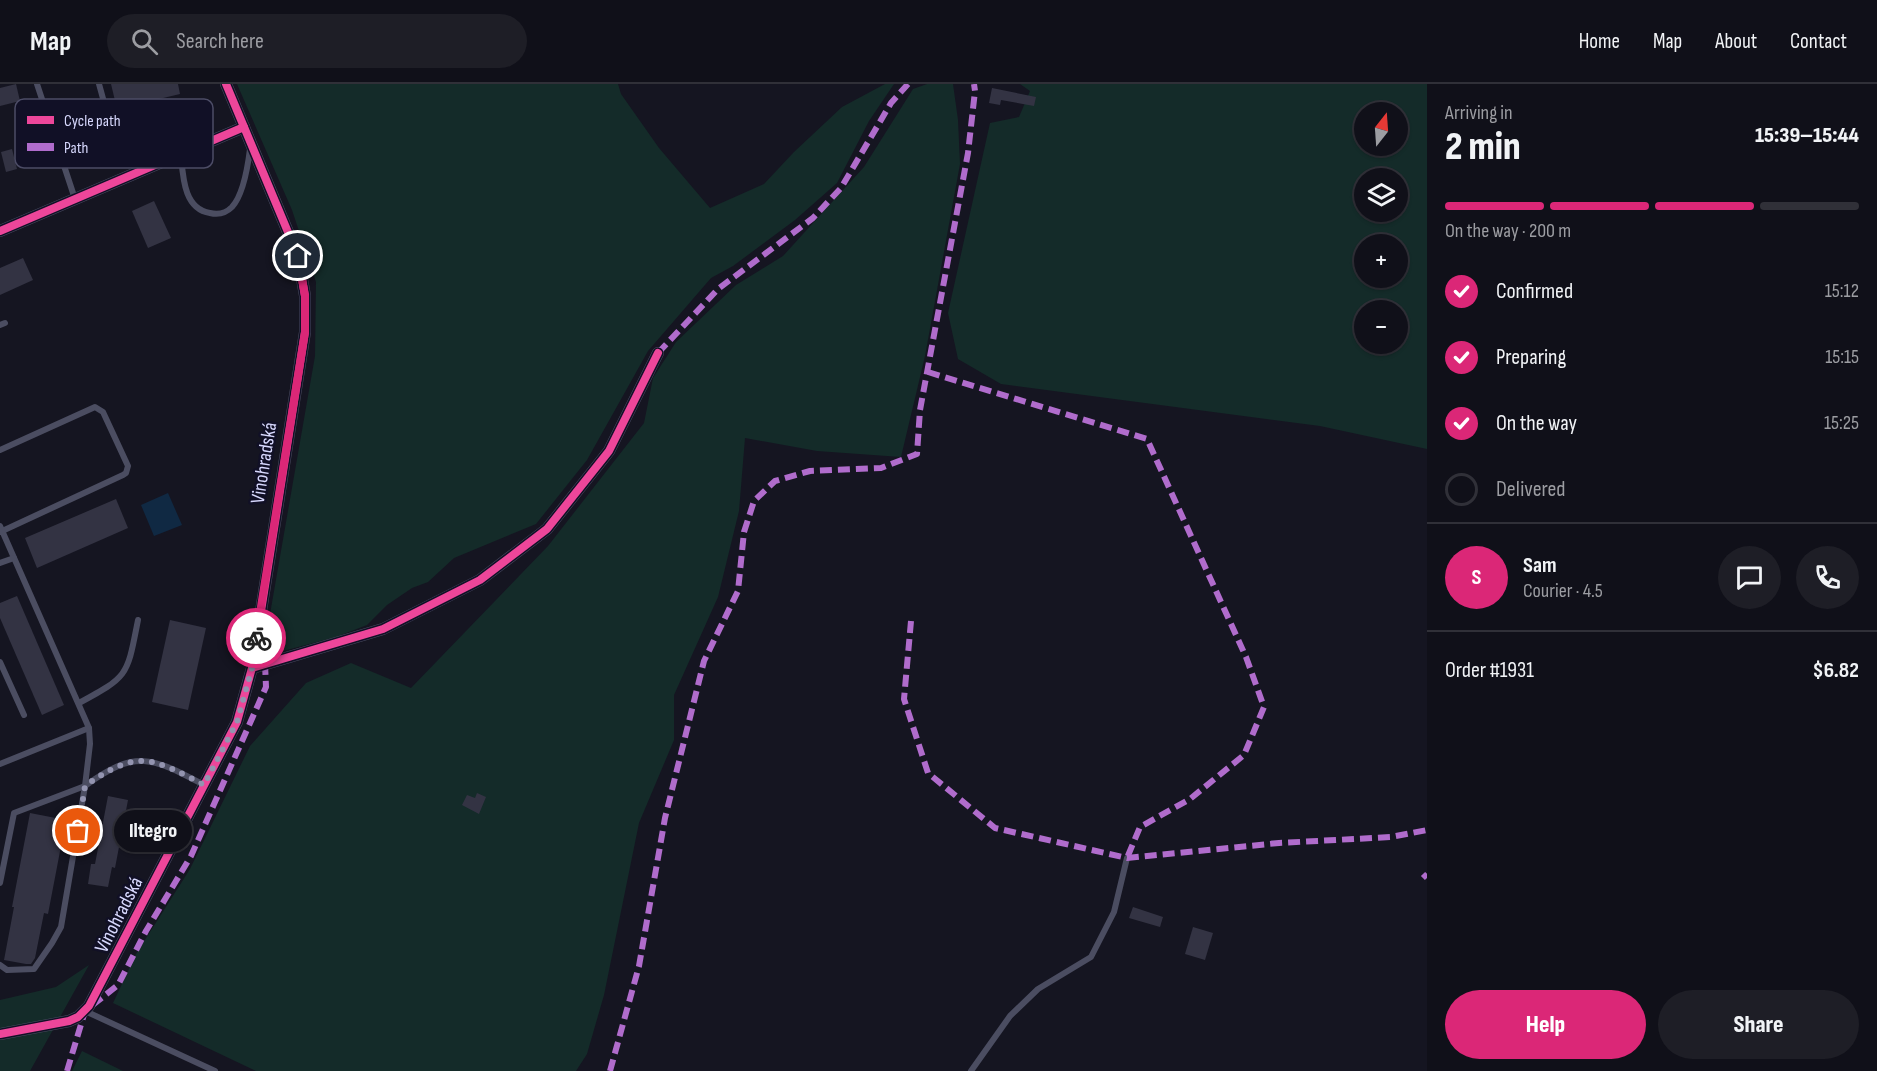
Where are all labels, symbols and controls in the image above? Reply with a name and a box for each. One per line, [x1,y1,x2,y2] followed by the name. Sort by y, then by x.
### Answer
[107,14,527,68] search box
[30,25,71,58] text: Map
[128,25,161,58] icon: search
[176,28,264,55] text: Search here
[1579,29,1620,54] text: Home
[1653,29,1682,54] text: Map
[1715,29,1757,54] text: About
[1790,29,1847,54] text: Contact
[15,99,213,168] legend
[1445,101,1513,125] text: Arriving in
[1354,102,1408,156] north arrow
[1354,102,1408,354] map controls
[64,112,121,131] text: Cycle path
[1755,122,1859,149] text: 15:39–15:44
[1445,124,1521,171] text: 2 min
[64,139,88,158] text: Path
[1354,168,1408,222] button: layers
[1445,219,1571,243] text: On the way · 200 m
[272,230,323,281] pin
[1354,234,1408,288] button: +
[281,239,314,272] icon: home
[1445,275,1478,308] icon: check
[1496,278,1573,305] text: Confirmed
[1825,279,1859,303] text: 15:12
[1354,300,1408,354] button: −
[1445,341,1478,374] icon: check
[1496,344,1566,371] text: Preparing
[1825,345,1859,369] text: 15:15
[1445,407,1478,440] icon: check
[1496,410,1577,437] text: On the way
[1824,411,1859,435] text: 15:25
[246,421,282,505] street label: Vinohradská
[1496,476,1565,503] text: Delivered
[1718,546,1781,609] button: chat
[1796,546,1859,609] button: phone
[1523,552,1557,579] text: Sam
[1472,564,1481,591] text: S
[1523,579,1603,603] text: Courier · 4.5
[226,608,286,668] courier
[240,622,273,655] icon: bike
[1445,657,1534,684] text: Order #1931
[1813,657,1859,684] text: $6.82
[52,805,103,856] pin
[114,810,192,852] callout: Iltegro
[61,814,94,847] icon: bag
[129,819,177,843] text: Iltegro
[90,873,148,957] street label: Vinohradská
[1445,990,1646,1059] button: Help
[1658,990,1859,1059] button: Share

